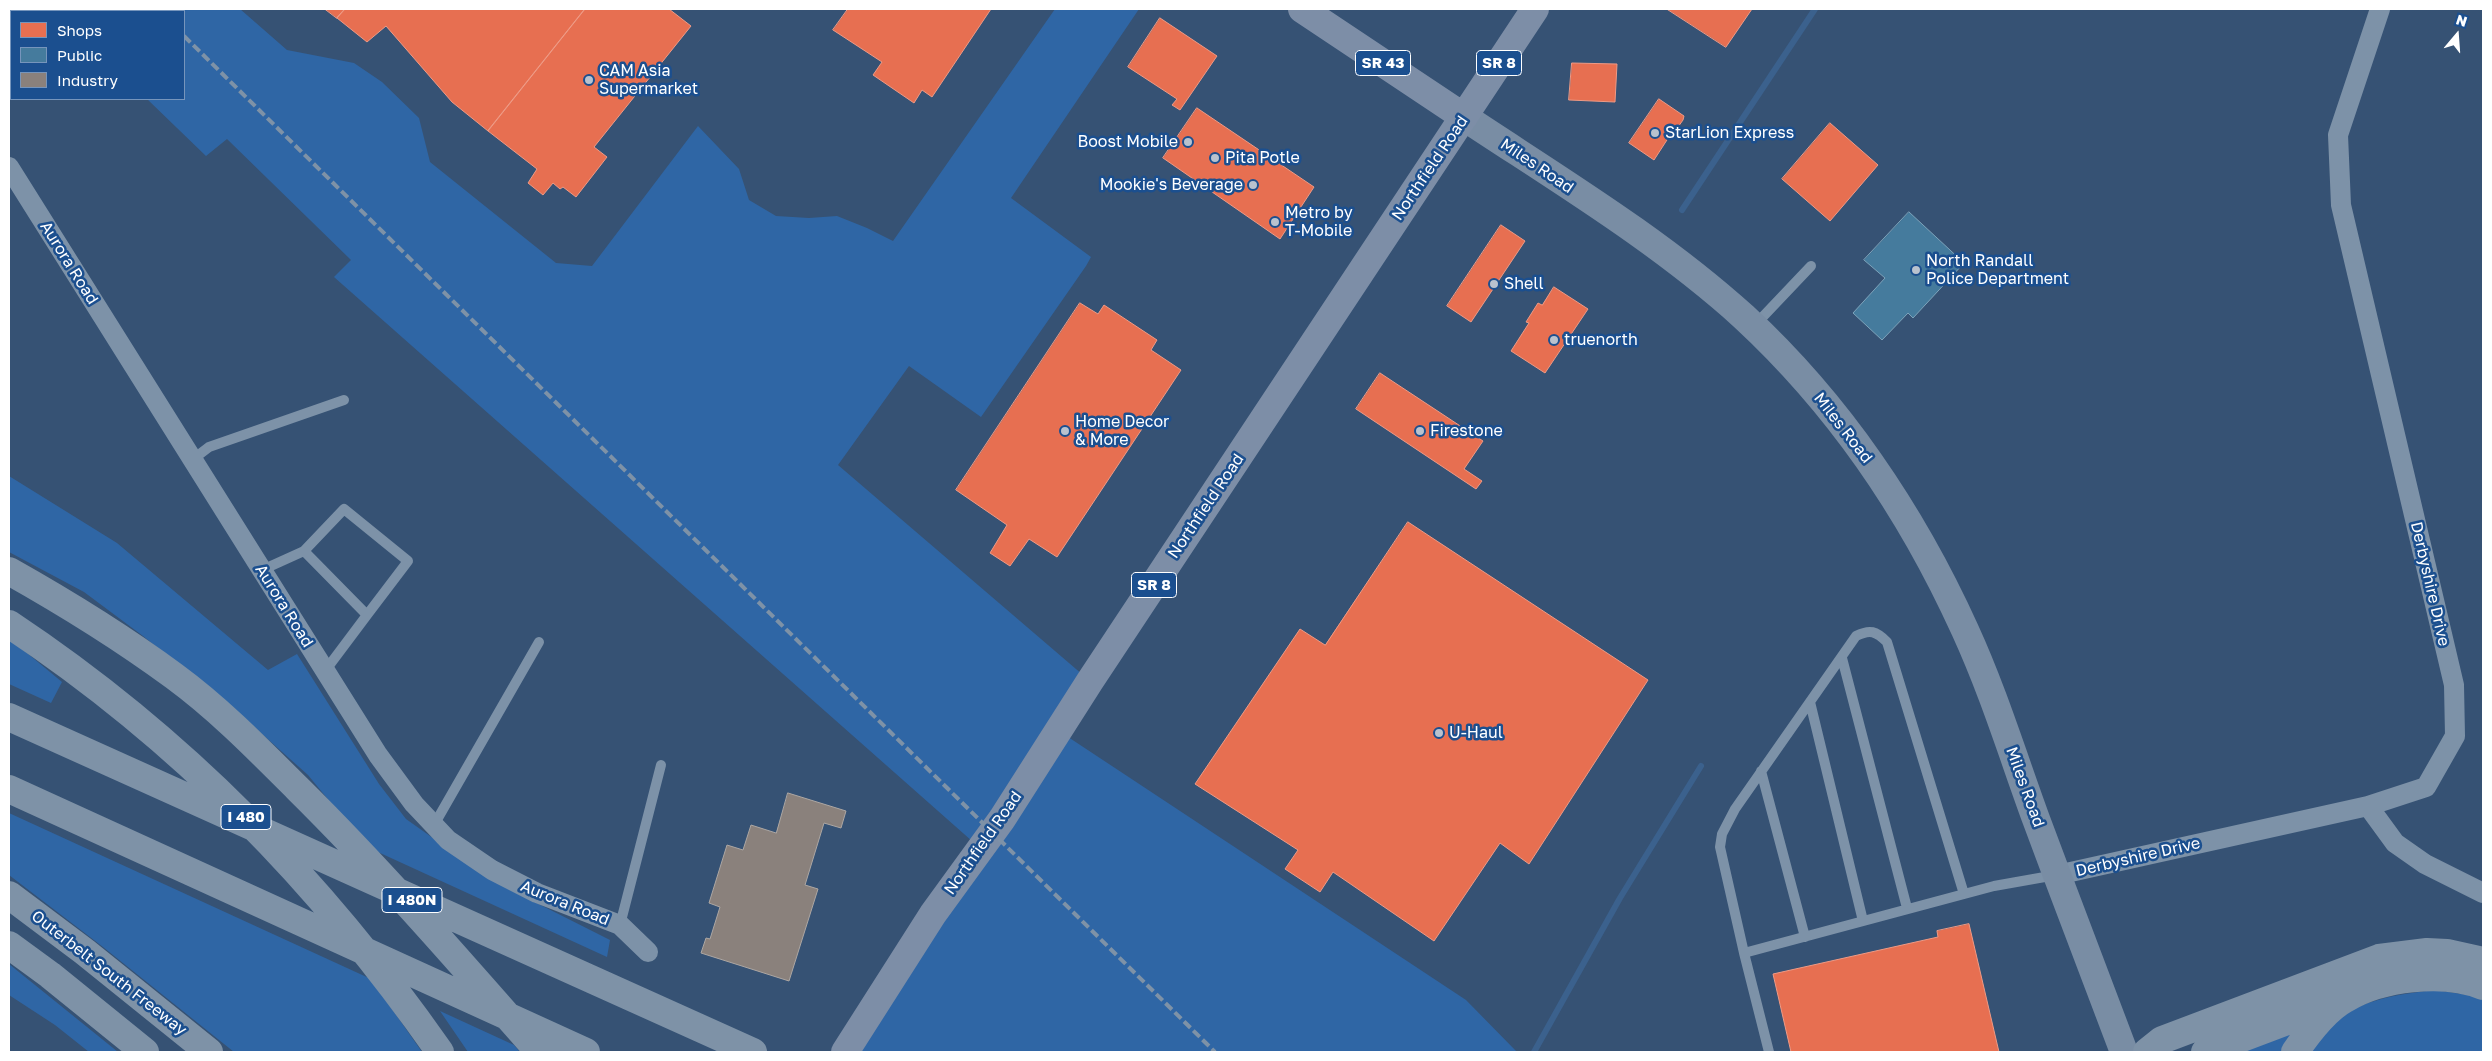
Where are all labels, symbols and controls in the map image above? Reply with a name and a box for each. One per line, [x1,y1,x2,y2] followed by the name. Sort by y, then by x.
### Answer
[10,10,185,100] legend
[2432,10,2482,60] north arrow
[2454,11,2469,30] text: N
[57,21,102,39] text: Shops
[57,46,102,64] text: Public
[1356,50,1410,76] road number: SR 43
[1476,50,1522,76] road number: SR 8
[599,61,698,99] place label: CAM Asia Supermarket
[57,71,118,89] text: Industry
[583,74,595,86] marker: CAM Asia Supermarket
[1388,112,1472,224] street label: Northfield Road
[1665,123,1794,143] place label: StarLion Express
[1649,127,1661,139] marker: StarLion Express
[1077,132,1178,152] place label: Boost Mobile
[1497,135,1577,197] street label: Miles Road
[1182,136,1194,148] marker: Boost Mobile
[1225,148,1300,168] place label: Pita Potle
[1209,152,1221,164] marker: Pita Potle
[1100,175,1243,195] place label: Mookie's Beverage
[1247,179,1259,191] marker: Mookie's Beverage
[1285,203,1353,241] place label: Metro by T-Mobile
[1269,216,1281,228] marker: Metro by T-Mobile
[36,218,102,308] street label: Aurora Road
[1926,251,2069,289] place label: North Randall Police Department
[1910,264,1922,276] marker: North Randall Police Department
[1504,274,1544,294] place label: Shell
[1488,278,1500,290] marker: Shell
[1564,330,1638,350] place label: truenorth
[1548,334,1560,346] marker: truenorth
[1810,389,1876,467] street label: Miles Road
[1075,412,1169,450] place label: Home Decor & More
[1430,421,1503,441] place label: Firestone
[1059,425,1071,437] marker: Home Decor & More
[1414,425,1426,437] marker: Firestone
[1164,450,1248,562] street label: Northfield Road
[2406,520,2454,648] street label: Derbyshire Drive
[251,561,317,651] street label: Aurora Road
[1132,572,1176,598] road number: SR 8
[1449,723,1503,743] place label: U-Haul
[1433,727,1445,739] marker: U-Haul
[2002,744,2048,830] street label: Miles Road
[940,788,1026,898] street label: Northfield Road
[221,804,271,830] road number: I 480
[2074,833,2202,881] street label: Derbyshire Drive
[518,876,612,930] street label: Aurora Road
[382,888,442,912] road number: I 480N
[28,906,190,1040] street label: Outerbelt South Freeway

